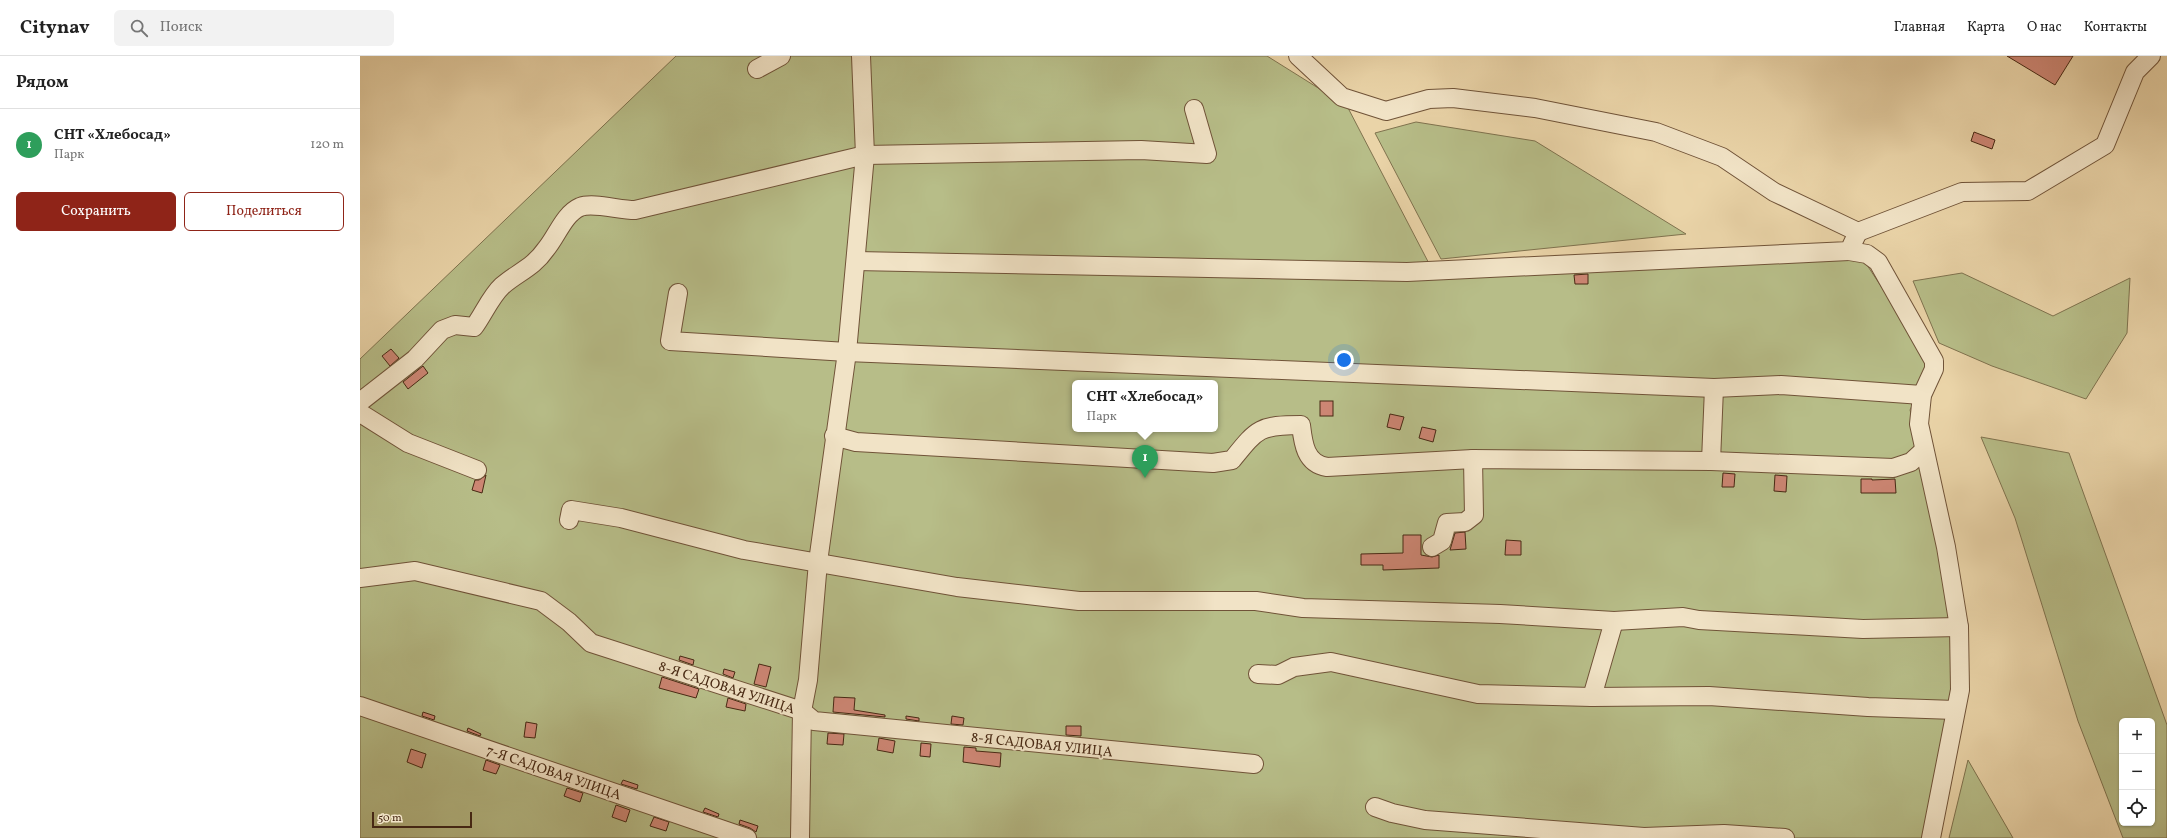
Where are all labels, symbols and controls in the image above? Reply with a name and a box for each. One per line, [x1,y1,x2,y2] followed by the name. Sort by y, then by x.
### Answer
[114,10,394,46] search box
[20,15,90,41] text: Citynav
[128,17,150,39] icon: search
[160,17,203,38] text: Поиск
[1894,18,1945,37] text: Главная
[1967,18,2005,37] text: Карта
[2027,18,2062,37] text: О нас
[2084,18,2147,37] text: Контакты
[16,71,69,94] text: Рядом
[54,125,171,146] text: СНТ «Хлебосад»
[26,136,32,154] text: 1
[310,136,344,154] text: 120 m
[54,146,84,164] text: Парк
[16,192,176,231] button: Сохранить
[184,192,344,231] button: Поделиться
[1334,350,1354,370] your location
[1072,380,1218,432] popup
[1087,387,1203,408] text: СНТ «Хлебосад»
[1087,408,1117,426] text: Парк
[1132,445,1158,478] pin: 1
[656,657,797,719] street label: 8-Я САДОВАЯ УЛИЦА
[2119,718,2155,826] map controls
[2119,718,2155,754] button: +
[970,729,1114,762] street label: 8-Я САДОВАЯ УЛИЦА
[484,741,624,805] street label: 7-Я САДОВАЯ УЛИЦА
[2119,754,2155,790] button: −
[2119,790,2155,826] button: locate
[372,810,472,829] scale bar
[378,811,402,826] text: 50 m

